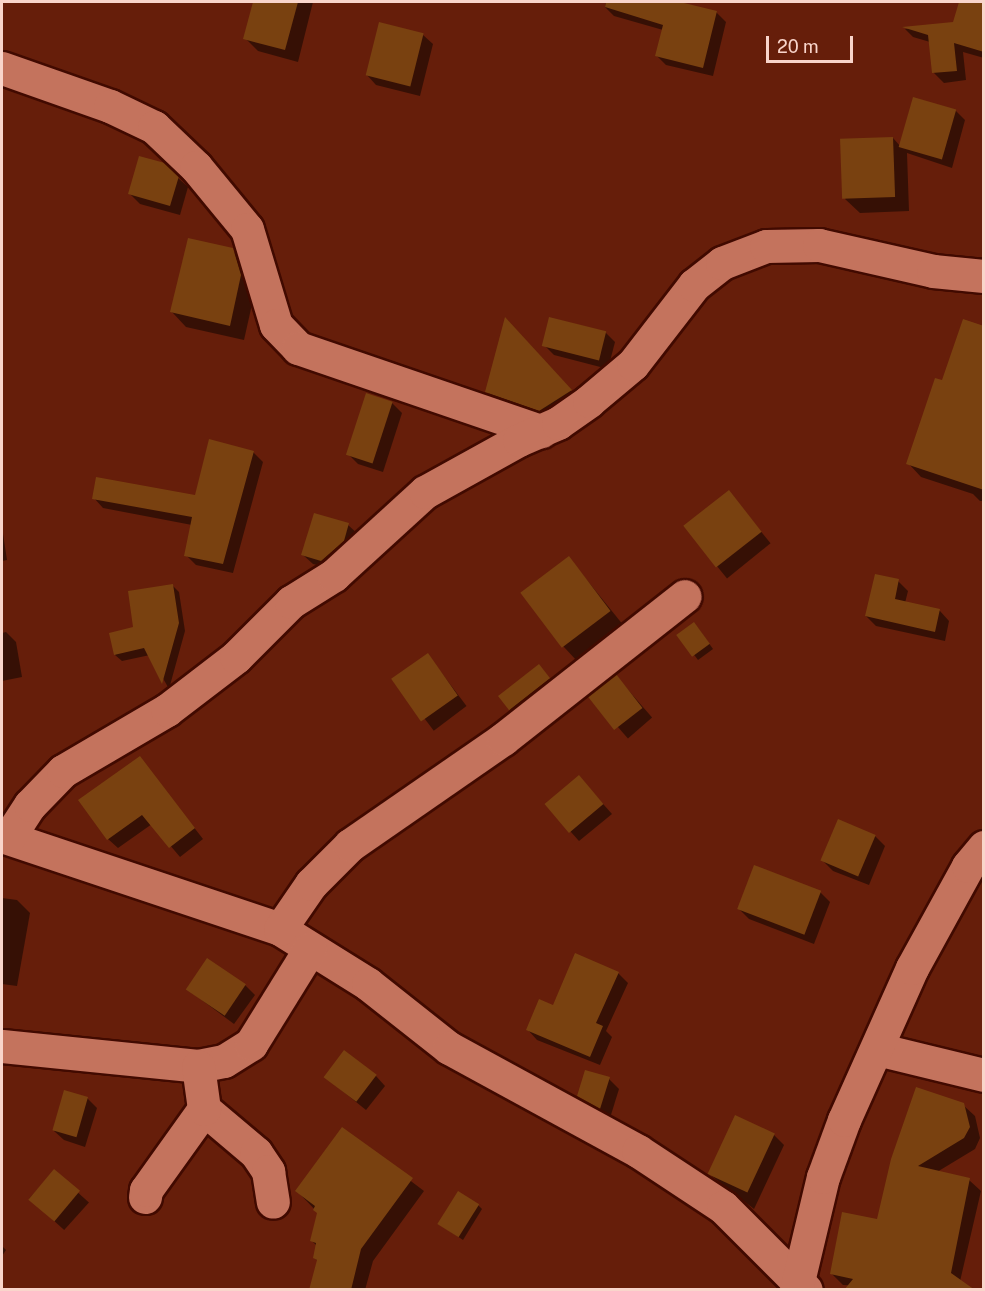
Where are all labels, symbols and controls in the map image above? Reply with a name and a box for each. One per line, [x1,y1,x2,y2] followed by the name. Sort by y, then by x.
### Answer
[769,24,856,62] scale bar
[777,36,819,57] text: 20 m

